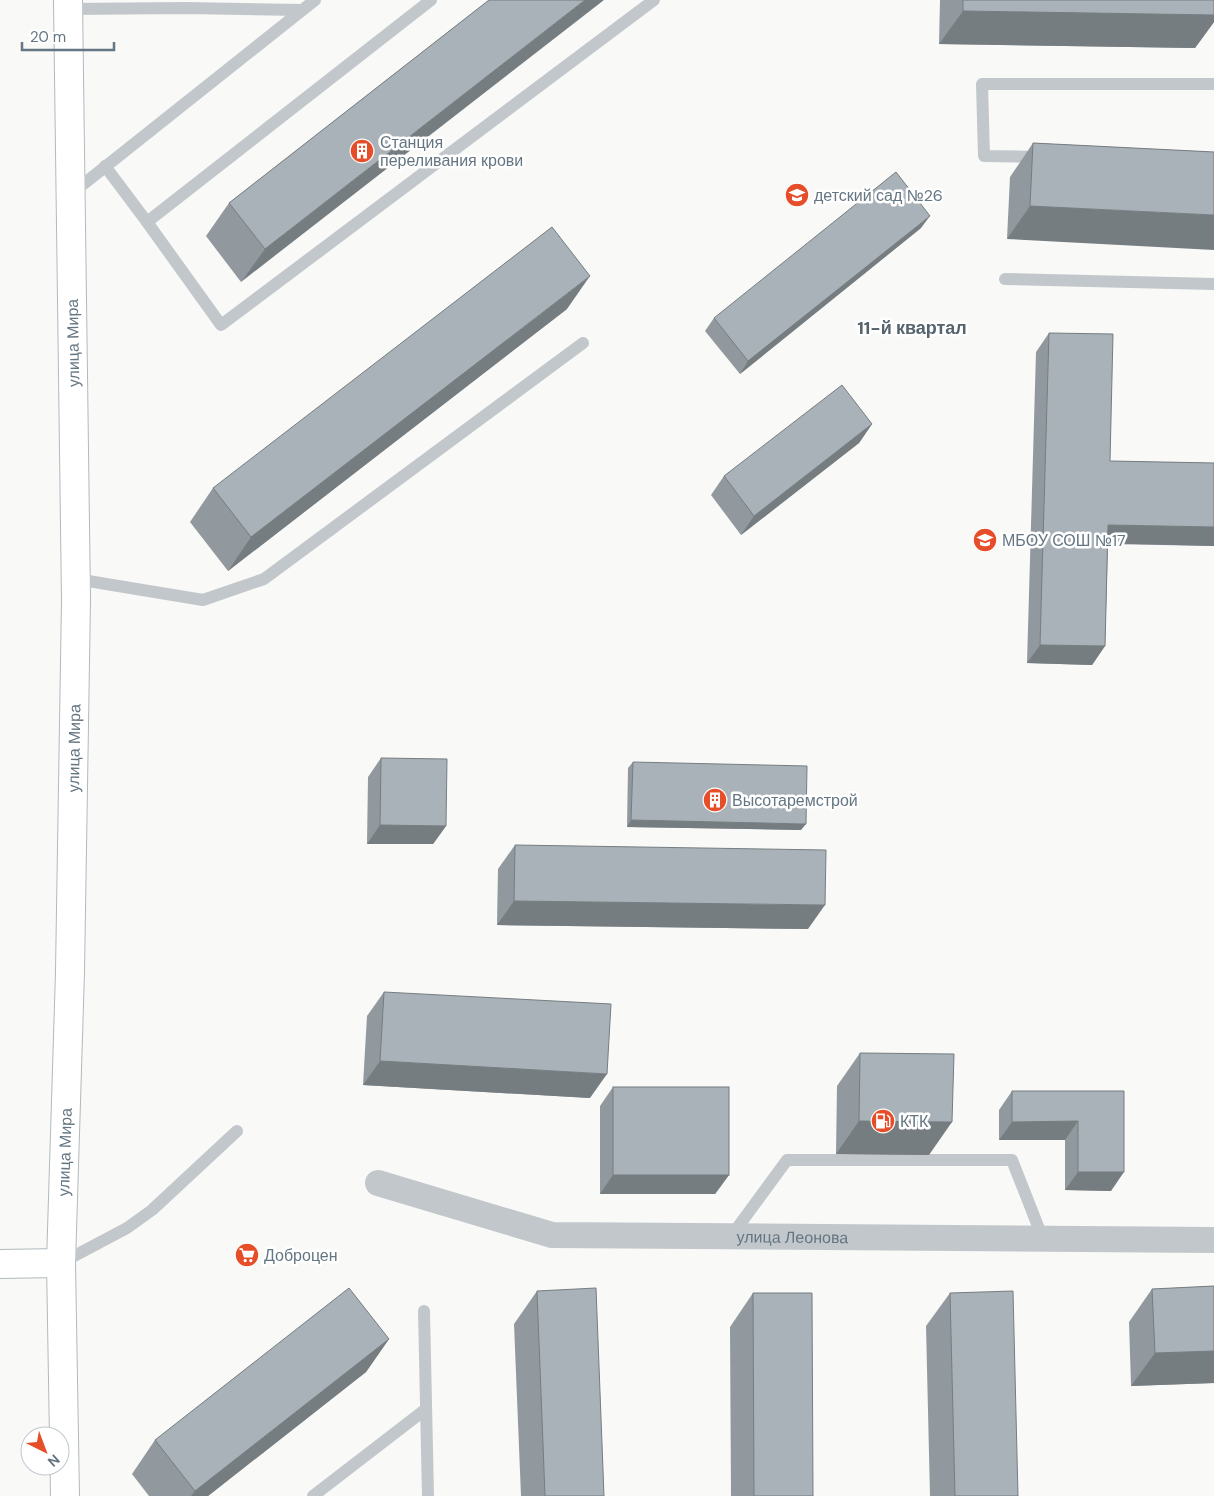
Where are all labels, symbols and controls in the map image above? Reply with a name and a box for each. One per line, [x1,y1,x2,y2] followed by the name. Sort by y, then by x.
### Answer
[22,20,115,52] scale bar
[30,27,66,47] text: 20 m
[380,132,523,171] place label: Станция переливания крови
[349,138,375,164] building icon: Станция переливания крови
[784,182,810,208] school or university icon: детский сад №26
[814,185,943,206] place label: детский сад №26
[62,299,84,387] street label: улица Мира
[857,316,967,340] district label: 11-й квартал
[972,527,998,553] school or university icon: МБОУ СОШ №17
[1002,530,1125,551] place label: МБОУ СОШ №17
[62,704,85,793] street label: улица Мира
[702,787,728,813] building icon: Высотаремстрой
[732,790,858,811] place label: Высотаремстрой
[53,1108,76,1197] street label: улица Мира
[870,1108,896,1134] fuel station icon: КТК
[900,1111,929,1132] place label: КТК
[737,1226,848,1248] street label: улица Леонова
[234,1242,260,1268] supermarket icon: Доброцен
[264,1245,338,1266] place label: Доброцен
[20,1426,70,1476] north arrow
[44,1451,64,1471] text: N

